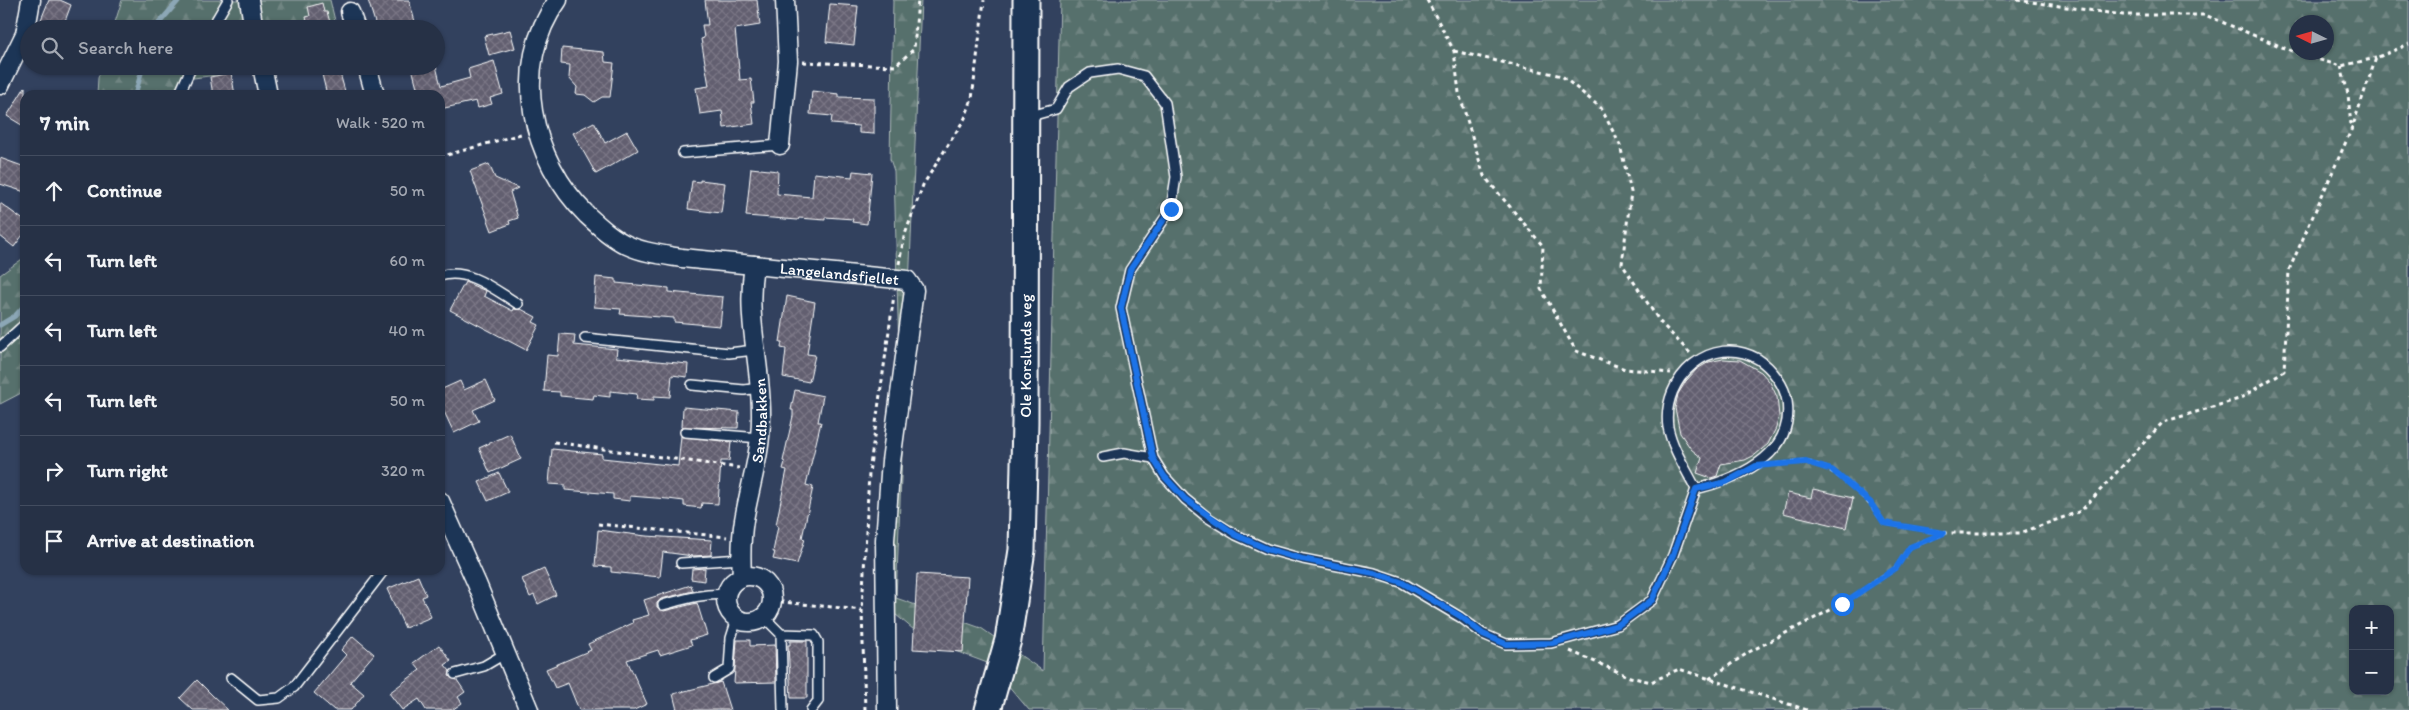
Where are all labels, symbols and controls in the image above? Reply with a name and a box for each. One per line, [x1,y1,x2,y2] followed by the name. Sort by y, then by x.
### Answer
[2289,15,2334,60] north arrow
[20,20,445,75] search box
[38,34,66,62] icon: search
[78,36,173,59] text: Search here
[40,110,89,135] text: 7 min
[336,113,425,132] text: Walk · 520 m
[40,177,68,205] icon: ahead
[87,179,162,202] text: Continue
[390,181,425,200] text: 50 m
[1160,198,1183,221] route end
[40,247,68,275] icon: left
[87,249,157,272] text: Turn left
[390,251,425,270] text: 60 m
[779,259,900,289] street label: Langelandsfjellet
[1016,293,1035,418] street label: Ole Korslunds veg
[40,317,68,345] icon: left
[87,319,157,342] text: Turn left
[388,321,425,340] text: 40 m
[747,378,771,464] street label: Sandbakken
[40,387,68,415] icon: left
[87,389,157,412] text: Turn left
[390,391,425,410] text: 50 m
[40,457,68,485] icon: right
[87,459,168,482] text: Turn right
[381,461,425,480] text: 320 m
[40,527,68,555] icon: arrive
[87,529,254,552] text: Arrive at destination
[1831,593,1854,616] route start
[2349,605,2394,695] map controls
[2349,605,2394,650] button: +
[2349,650,2394,695] button: −

